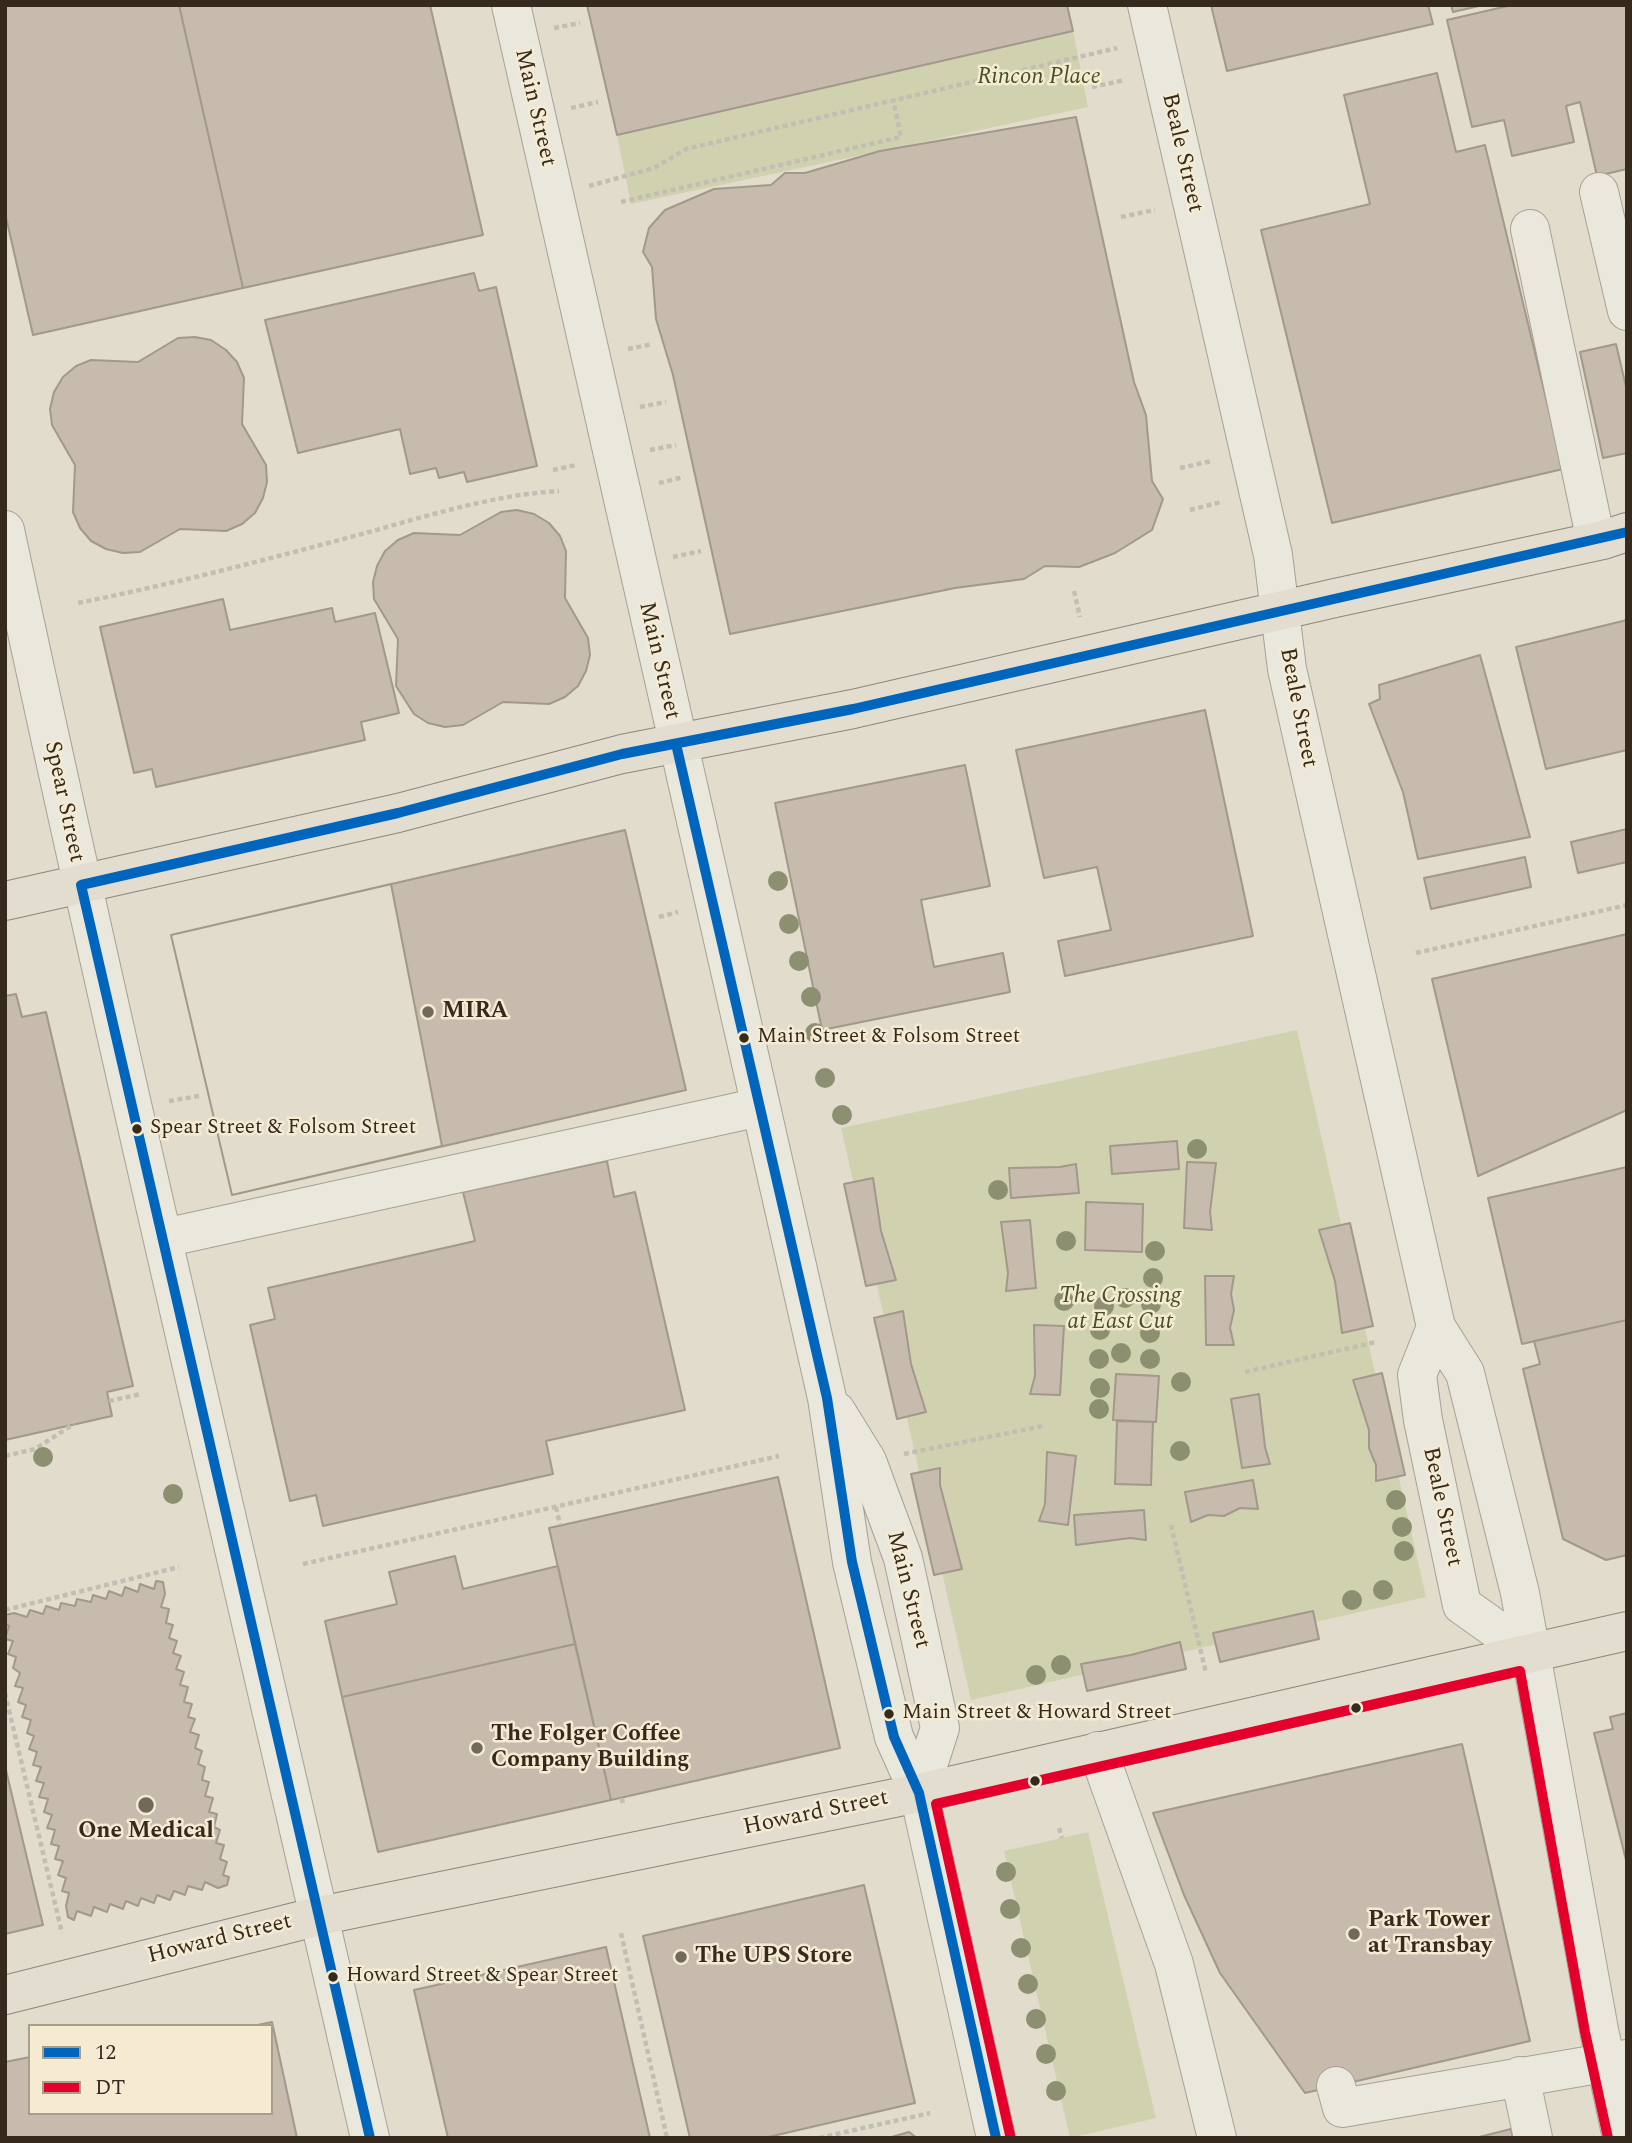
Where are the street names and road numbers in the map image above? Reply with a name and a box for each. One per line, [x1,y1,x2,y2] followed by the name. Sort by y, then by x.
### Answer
[507,46,561,170] street label: Main Street
[1154,91,1208,215] street label: Beale Street
[631,599,685,723] street label: Main Street
[1272,646,1322,770] street label: Beale Street
[37,739,89,865] street label: Spear Street
[1415,1445,1467,1569] street label: Beale Street
[879,1528,935,1652] street label: Main Street
[741,1785,891,1843] street label: Howard Street
[145,1909,295,1971] street label: Howard Street

